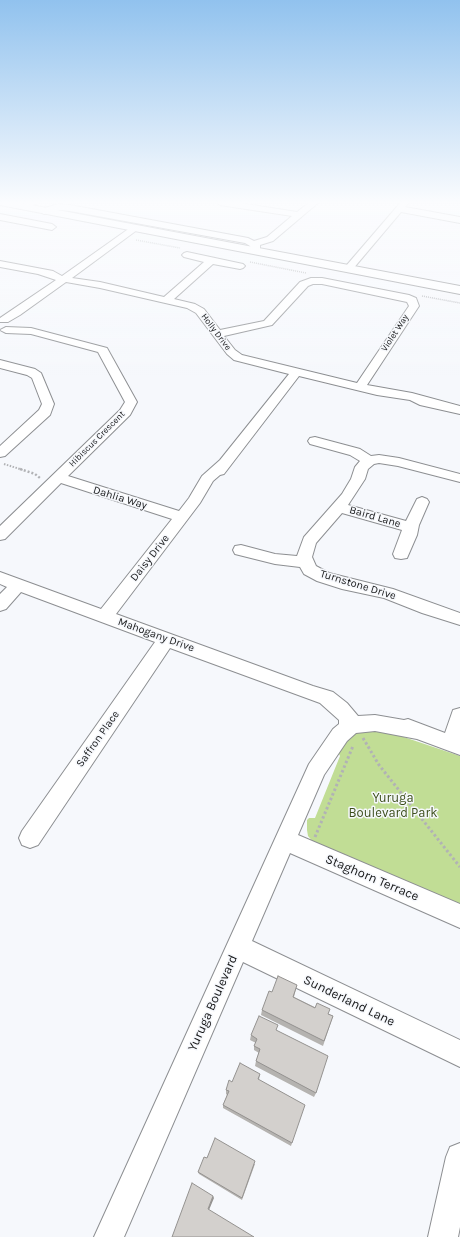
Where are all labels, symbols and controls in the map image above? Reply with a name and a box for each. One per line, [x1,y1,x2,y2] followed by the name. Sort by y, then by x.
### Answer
[199,311,233,353] street label: Holly Drive
[379,312,411,354] street label: Violet Way
[67,409,127,469] street label: Hibiscus Crescent
[91,484,149,512] street label: Dahlia Way
[348,503,402,531] street label: Baird Lane
[128,532,172,584] street label: Daisy Drive
[319,567,397,603] street label: Turnstone Drive
[116,615,196,655] street label: Mahogany Drive
[74,708,122,770] street label: Saffron Place
[349,790,437,821] park label: Yuruga Boulevard Park
[323,851,421,905] street label: Staghorn Terrace
[185,952,241,1054] street label: Yuruga Boulevard
[301,972,397,1030] street label: Sunderland Lane

